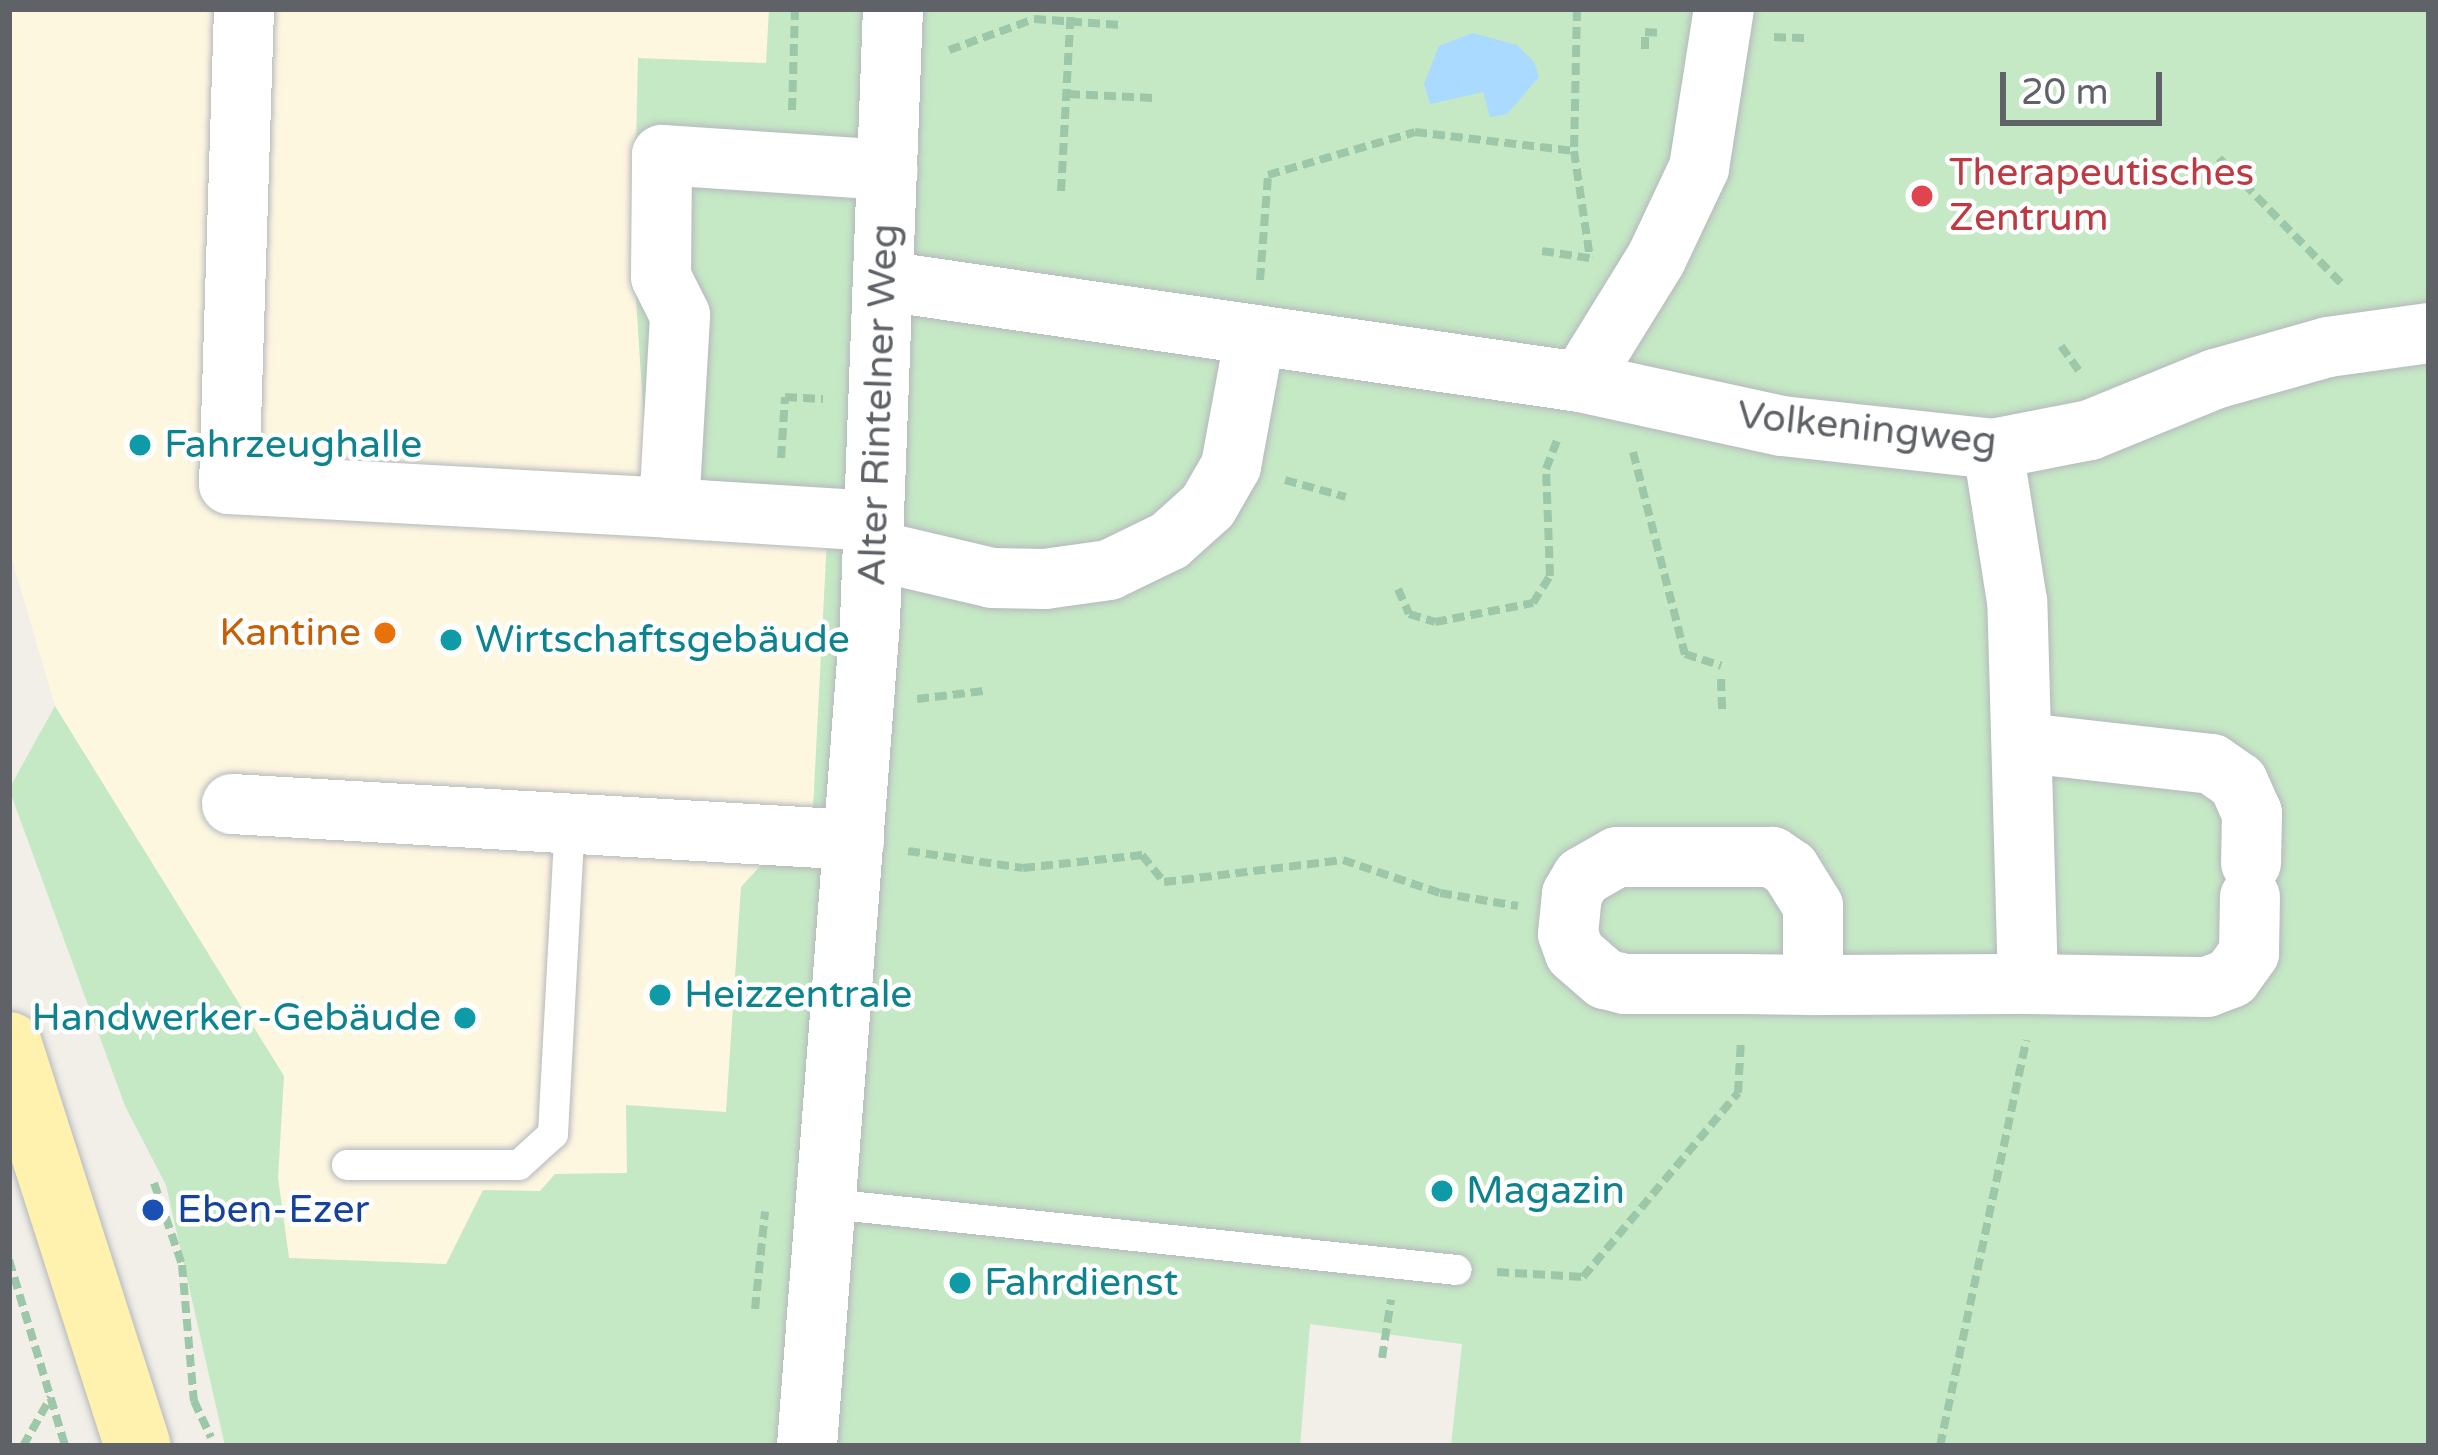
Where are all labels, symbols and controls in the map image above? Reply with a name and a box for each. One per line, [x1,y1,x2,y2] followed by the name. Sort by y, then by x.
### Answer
[2006,48,2168,122] scale bar
[2021,71,2109,114] text: 20 m
[1949,151,2254,242] place label: Therapeutisches Zentrum
[1906,180,1938,212] marker: Therapeutisches Zentrum
[849,223,909,587] street label: Alter Rintelner Weg
[1735,392,1999,466] street label: Volkeningweg
[164,422,422,468] place label: Fahrzeughalle
[127,432,153,458] marker: Fahrzeughalle
[219,610,361,656] place label: Kantine
[475,617,850,663] place label: Wirtschaftsgebäude
[372,620,398,646] marker: Kantine
[438,627,464,653] marker: Wirtschaftsgebäude
[684,972,912,1018] place label: Heizzentrale
[647,982,673,1008] marker: Heizzentrale
[31,995,441,1041] place label: Handwerker-Gebäude
[452,1005,478,1031] marker: Handwerker-Gebäude
[1466,1168,1625,1214] place label: Magazin
[1429,1178,1455,1204] marker: Magazin
[177,1187,370,1233] place label: Eben-Ezer
[140,1197,166,1223] marker: Eben-Ezer
[984,1260,1178,1306] place label: Fahrdienst
[947,1270,973,1296] marker: Fahrdienst

